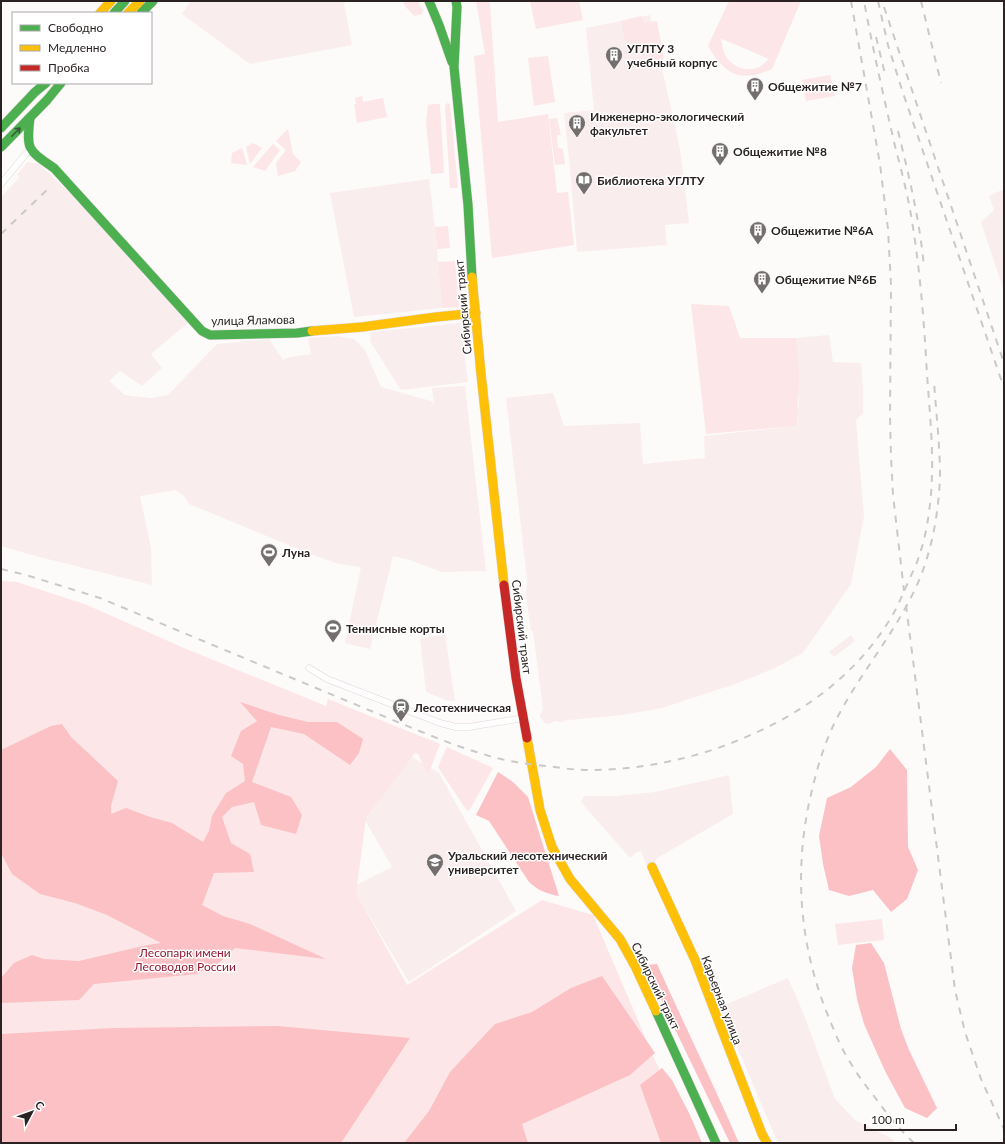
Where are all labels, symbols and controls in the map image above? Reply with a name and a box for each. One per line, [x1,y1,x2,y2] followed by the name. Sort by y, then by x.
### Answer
[12,12,152,84] legend
[48,20,104,35] text: Свободно
[48,40,107,55] text: Медленно
[626,41,718,70] place label: УГЛТУ 3 учебный корпус
[604,45,624,70] building icon: УГЛТУ 3 учебный корпус
[48,60,89,75] text: Пробка
[745,76,765,101] building icon: Общежитие №7
[768,79,862,94] place label: Общежитие №7
[590,109,744,138] place label: Инженерно-экологический факультет
[567,113,587,138] building icon: Инженерно-экологический факультет
[11,127,20,137] one-way arrow
[710,141,730,166] building icon: Общежитие №8
[733,144,827,159] place label: Общежитие №8
[574,170,594,195] library icon: Библиотека УГЛТУ
[597,173,705,188] place label: Библиотека УГЛТУ
[748,220,768,245] building icon: Общежитие №6А
[771,223,874,238] place label: Общежитие №6А
[451,259,475,355] street label: Сибирский тракт
[752,269,772,294] building icon: Общежитие №6Б
[775,272,877,287] place label: Общежитие №6Б
[211,312,295,328] street label: улица Яламова
[259,542,279,567] sports icon: Луна
[281,545,310,560] place label: Луна
[509,579,535,675] street label: Сибирский тракт
[323,618,343,643] sports icon: Теннисные корты
[346,621,445,636] place label: Теннисные корты
[391,697,411,722] station icon: Лесотехническая
[413,700,511,715] place label: Лесотехническая
[447,848,607,877] place label: Уральский лесотехнический университет
[425,852,445,877] school or university icon: Уральский лесотехнический университет
[628,940,684,1032] street label: Сибирский тракт
[133,945,236,974] park label: Лесопарк имени Лесоводов России
[698,953,746,1047] street label: Карьерная улица
[12,1092,52,1132] north arrow
[33,1098,48,1113] text: С
[865,1106,956,1132] scale bar
[871,1112,905,1127] text: 100 m

